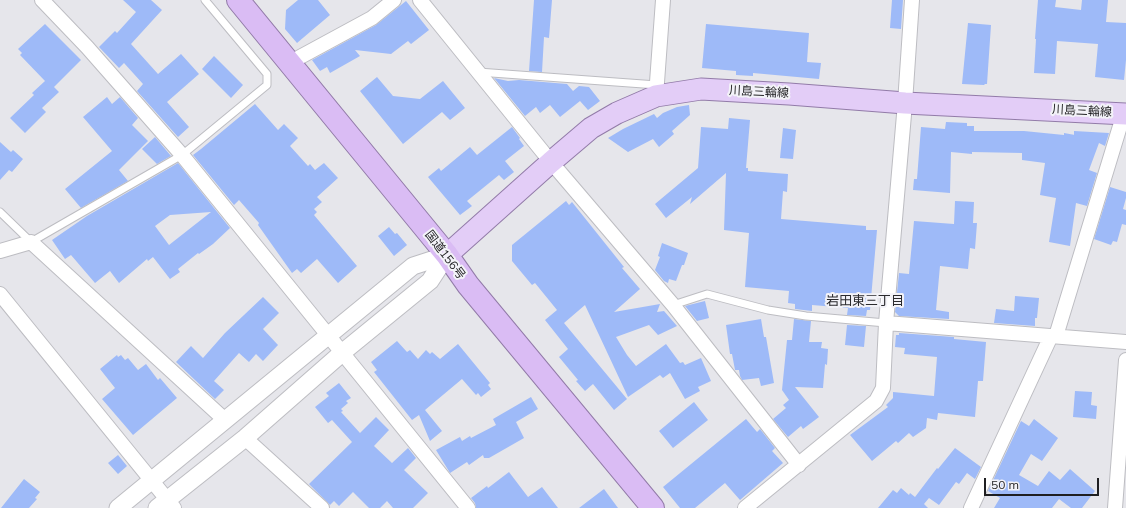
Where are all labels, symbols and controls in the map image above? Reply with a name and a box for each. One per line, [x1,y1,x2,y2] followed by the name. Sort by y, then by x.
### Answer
[729,83,789,101] street label: 川島三輪線
[1052,102,1112,120] street label: 川島三輪線
[422,228,468,282] street label: 国道156号
[826,293,904,309] district label: 岩田東三丁目
[986,470,1101,496] scale bar
[991,477,1019,492] text: 50 m

